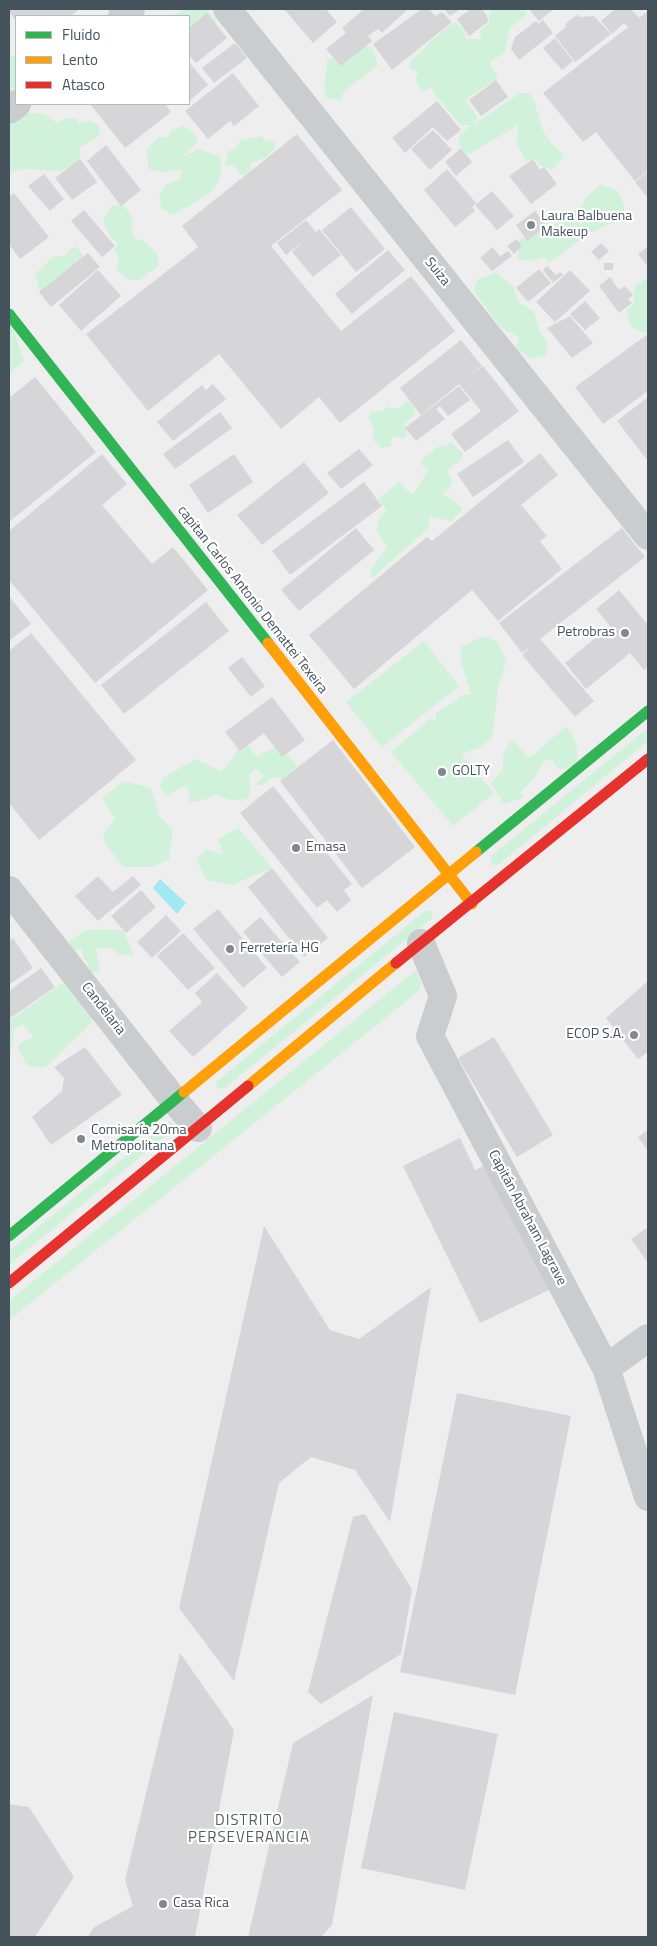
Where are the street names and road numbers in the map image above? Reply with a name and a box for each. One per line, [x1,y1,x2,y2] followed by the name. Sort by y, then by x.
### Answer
[421,254,453,290] street label: Suiza
[173,503,331,697] street label: capitan Carlos Antonio Demattei Texeira
[77,979,129,1039] street label: Candelaria
[484,1147,570,1289] street label: Capitán Abraham Lagrave

